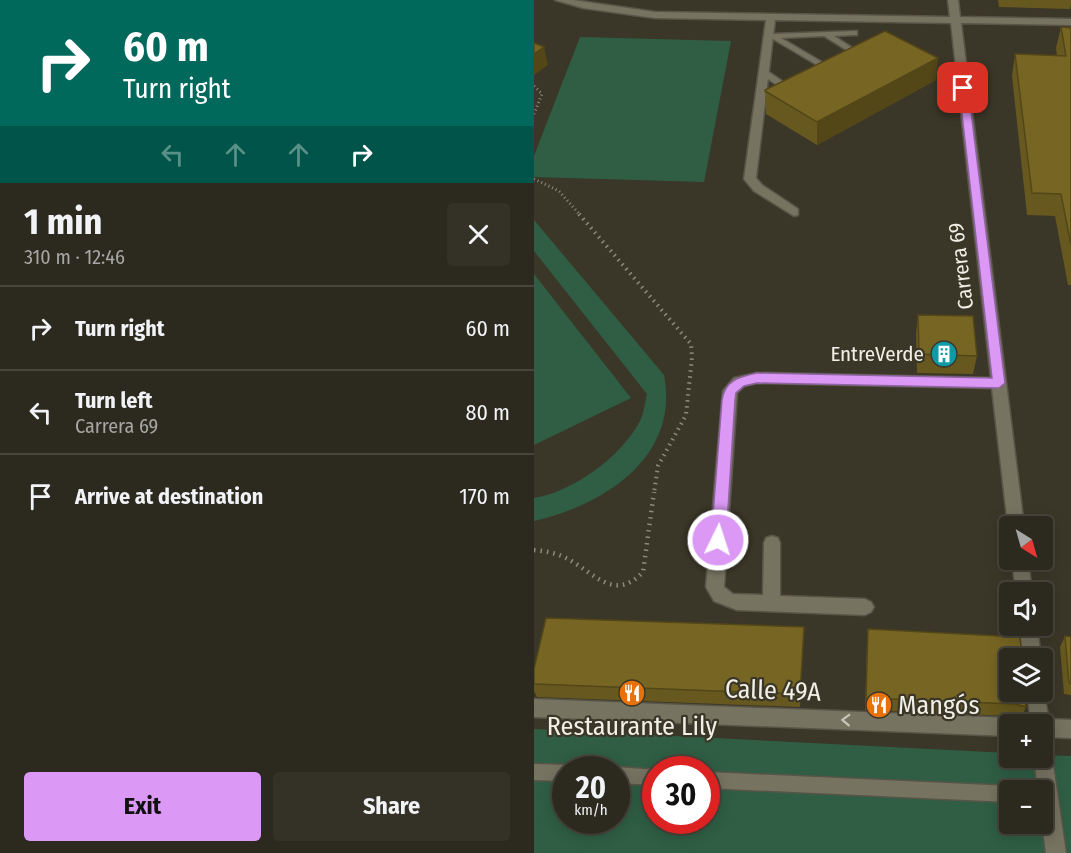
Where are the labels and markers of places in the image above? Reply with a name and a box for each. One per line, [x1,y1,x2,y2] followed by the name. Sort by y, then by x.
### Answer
[937,62,988,113] pin
[929,339,959,369] building icon: EntreVerde
[830,341,924,367] place label: EntreVerde
[617,678,647,708] restaurant icon: Restaurante Lily
[864,690,894,720] restaurant icon: Mangós
[898,690,980,721] place label: Mangós
[547,711,718,742] place label: Restaurante Lily

